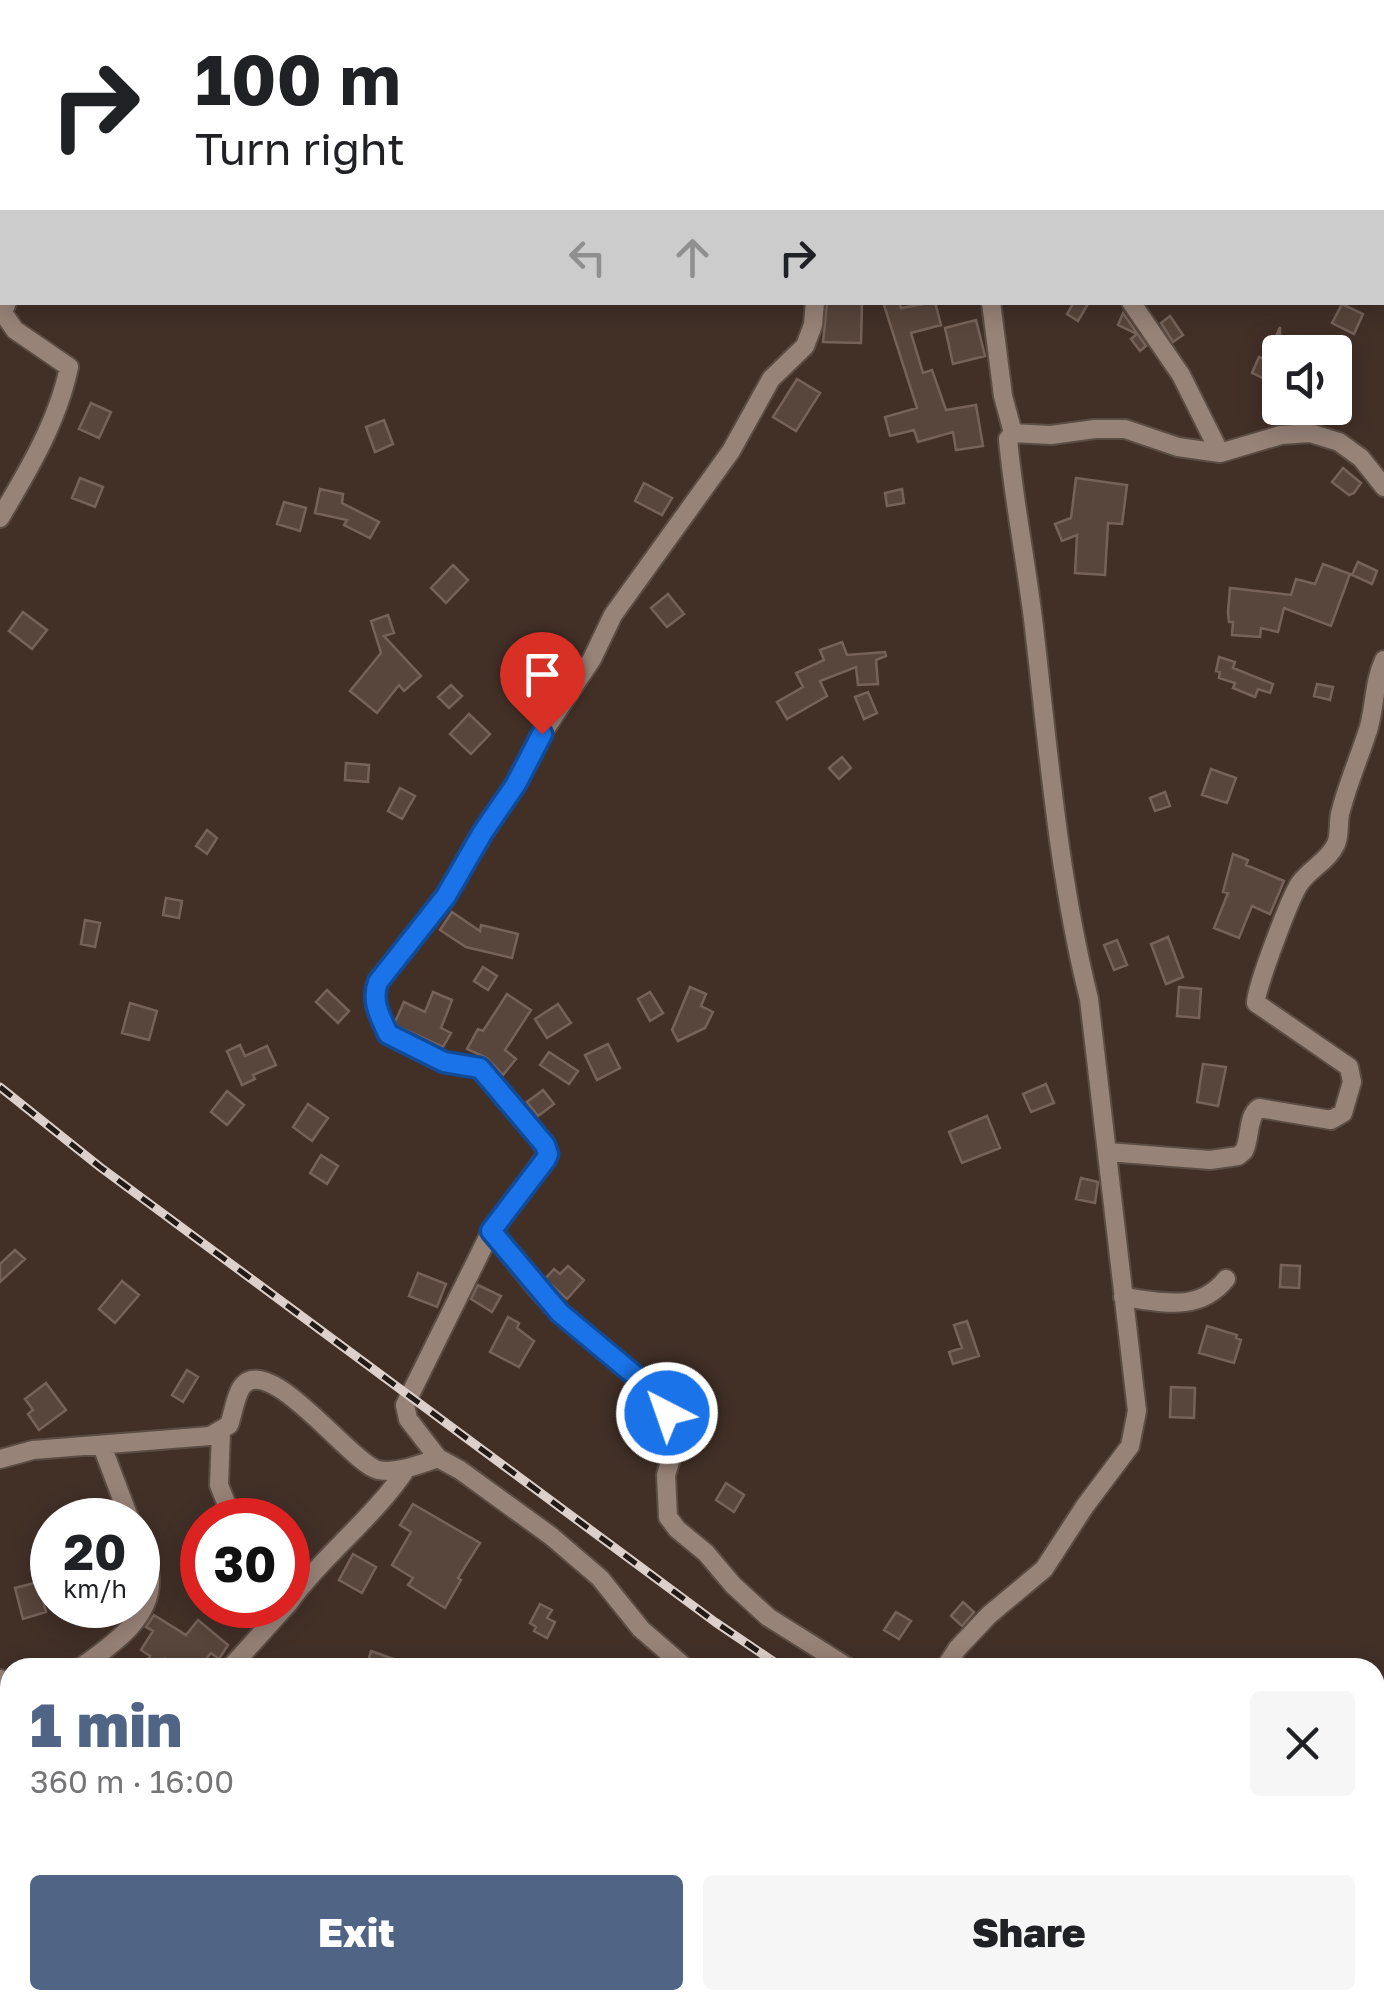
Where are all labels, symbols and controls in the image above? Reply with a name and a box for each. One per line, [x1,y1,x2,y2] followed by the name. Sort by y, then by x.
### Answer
[195,36,401,120] text: 100 m
[30,40,160,170] icon: right
[195,121,405,175] text: Turn right
[560,230,615,285] icon: left
[665,230,720,285] icon: ahead
[770,230,825,285] icon: right
[1262,335,1352,425] map controls
[1262,335,1352,425] button: sound
[500,632,585,735] pin
[515,647,570,702] icon: arrive
[615,1361,719,1465] position arrow
[180,1498,310,1628] speed limit sign: 30
[63,1521,126,1581] text: 20
[63,1573,127,1604] text: km/h
[30,1688,182,1760] text: 1 min
[1250,1691,1355,1796] button: close
[30,1762,234,1800] text: 360 m · 16:00
[30,1875,683,1990] button: Exit
[703,1875,1355,1990] button: Share

